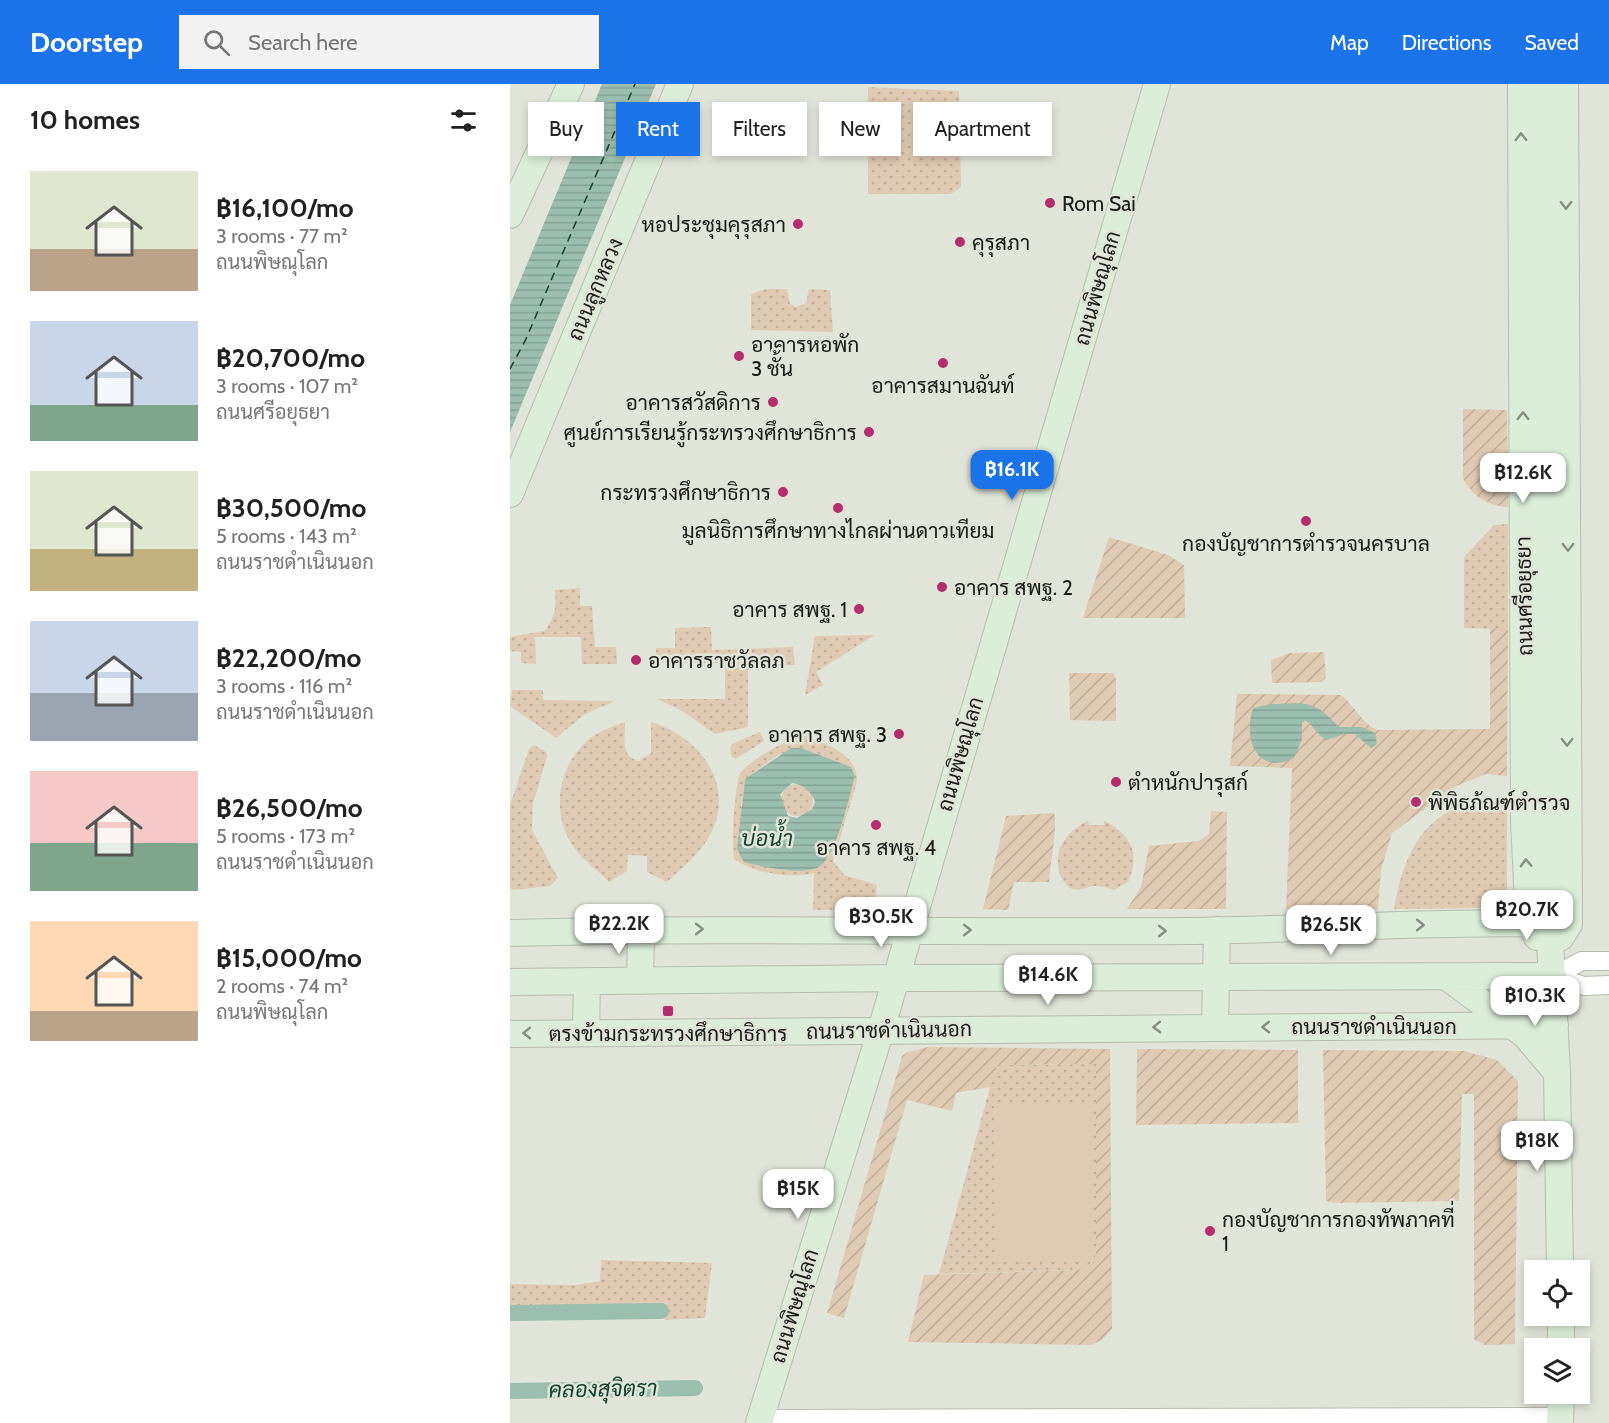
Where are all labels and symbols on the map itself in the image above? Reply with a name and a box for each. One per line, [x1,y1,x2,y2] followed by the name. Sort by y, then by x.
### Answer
[1515,132,1528,141] one-way arrow
[1062,191,1136,216] place label: Rom Sai
[1043,196,1057,210] marker: Rom Sai
[1560,201,1572,210] one-way arrow
[641,212,786,239] place label: หอประชุมคุรุสภา
[791,217,805,231] marker: หอประชุมคุรุสภา
[1069,228,1127,349] street label: ถนนพิษณุโลก
[972,230,1030,257] place label: คุรุสภา
[562,234,631,345] street label: ถนนลูกหลวง
[953,235,967,249] marker: คุรุสภา
[751,332,859,381] place label: อาคารหอพัก 3 ชั้น
[732,349,746,363] marker: อาคารหอพัก 3 ชั้น
[936,356,950,370] marker: อาคารสมานฉันท์
[871,372,1015,398] place label: อาคารสมานฉันท์
[625,390,761,415] place label: อาคารสวัสดิการ
[766,395,780,409] marker: อาคารสวัสดิการ
[1517,411,1529,420] one-way arrow
[564,419,857,448] place label: ศูนย์การเรียนรู้กระทรวงศึกษาธิการ
[862,425,876,439] marker: ศูนย์การเรียนรู้กระทรวงศึกษาธิการ
[963,450,1061,501] pin: ฿16.1K
[1474,453,1572,504] pin: ฿12.6K
[600,480,771,505] place label: กระทรวงศึกษาธิการ
[776,485,790,499] marker: กระทรวงศึกษาธิการ
[831,501,845,515] marker: มูลนิธิการศึกษาทางไกลผ่านดาวเทียม
[1299,514,1313,528] marker: กองบัญชาการตำรวจนครบาล
[682,518,994,546] place label: มูลนิธิการศึกษาทางไกลผ่านดาวเทียม
[1182,531,1430,556] place label: กองบัญชาการตำรวจนครบาล
[1510,536,1540,656] street label: ถนนศรีอยุธยา
[1562,543,1574,552] one-way arrow
[954,575,1073,601] place label: อาคาร สพฐ. 2
[935,580,949,594] marker: อาคาร สพฐ. 2
[732,597,847,623] place label: อาคาร สพฐ. 1
[852,602,866,616] marker: อาคาร สพฐ. 1
[648,648,785,673] place label: อาคารราชวัลลภ
[629,653,643,667] marker: อาคารราชวัลลภ
[932,694,990,815] street label: ถนนพิษณุโลก
[768,722,887,748] place label: อาคาร สพฐ. 3
[892,727,906,741] marker: อาคาร สพฐ. 3
[1561,738,1573,747] one-way arrow
[1128,769,1248,797] place label: ตำหนักปารุสก์
[1109,775,1123,789] marker: ตำหนักปารุสก์
[1428,789,1570,815] place label: พิพิธภ้ณฑ์ตำรวจ
[1409,795,1423,809] marker: พิพิธภ้ณฑ์ตำรวจ
[869,818,883,832] marker: อาคาร สพฐ. 4
[741,819,793,852] water label: บ่อน้ำ
[816,835,936,861] place label: อาคาร สพฐ. 4
[1519,858,1532,867] one-way arrow
[1478,890,1576,941] pin: ฿20.7K
[832,897,930,948] pin: ฿30.5K
[570,904,668,955] pin: ฿22.2K
[1282,905,1380,956] pin: ฿26.5K
[1416,919,1425,931] one-way arrow
[695,923,704,935] one-way arrow
[963,924,972,936] one-way arrow
[1158,925,1167,937] one-way arrow
[999,955,1097,1006] pin: ฿14.6K
[1486,976,1584,1027] pin: ฿10.3K
[661,1004,675,1018] marker: ตรงข้ามกระทรวงศึกษาธิการ
[1291,1014,1457,1039] street label: ถนนราชดำเนินนอก
[806,1016,972,1044] street label: ถนนราชดำเนินนอก
[1261,1020,1270,1033] one-way arrow
[549,1021,787,1046] place label: ตรงข้ามกระทรวงศึกษาธิการ
[1152,1021,1161,1033] one-way arrow
[523,1027,532,1040] one-way arrow
[1501,1121,1573,1172] pin: ฿18K
[762,1169,834,1220] pin: ฿15K
[1222,1200,1455,1256] place label: กองบัญชาการกองทัพภาคที่ 1
[1203,1224,1217,1238] marker: กองบัญชาการกองทัพภาคที่ 1
[765,1246,825,1367] street label: ถนนพิษณุโลก
[548,1375,658,1405] water label: คลองสุจิตรา

